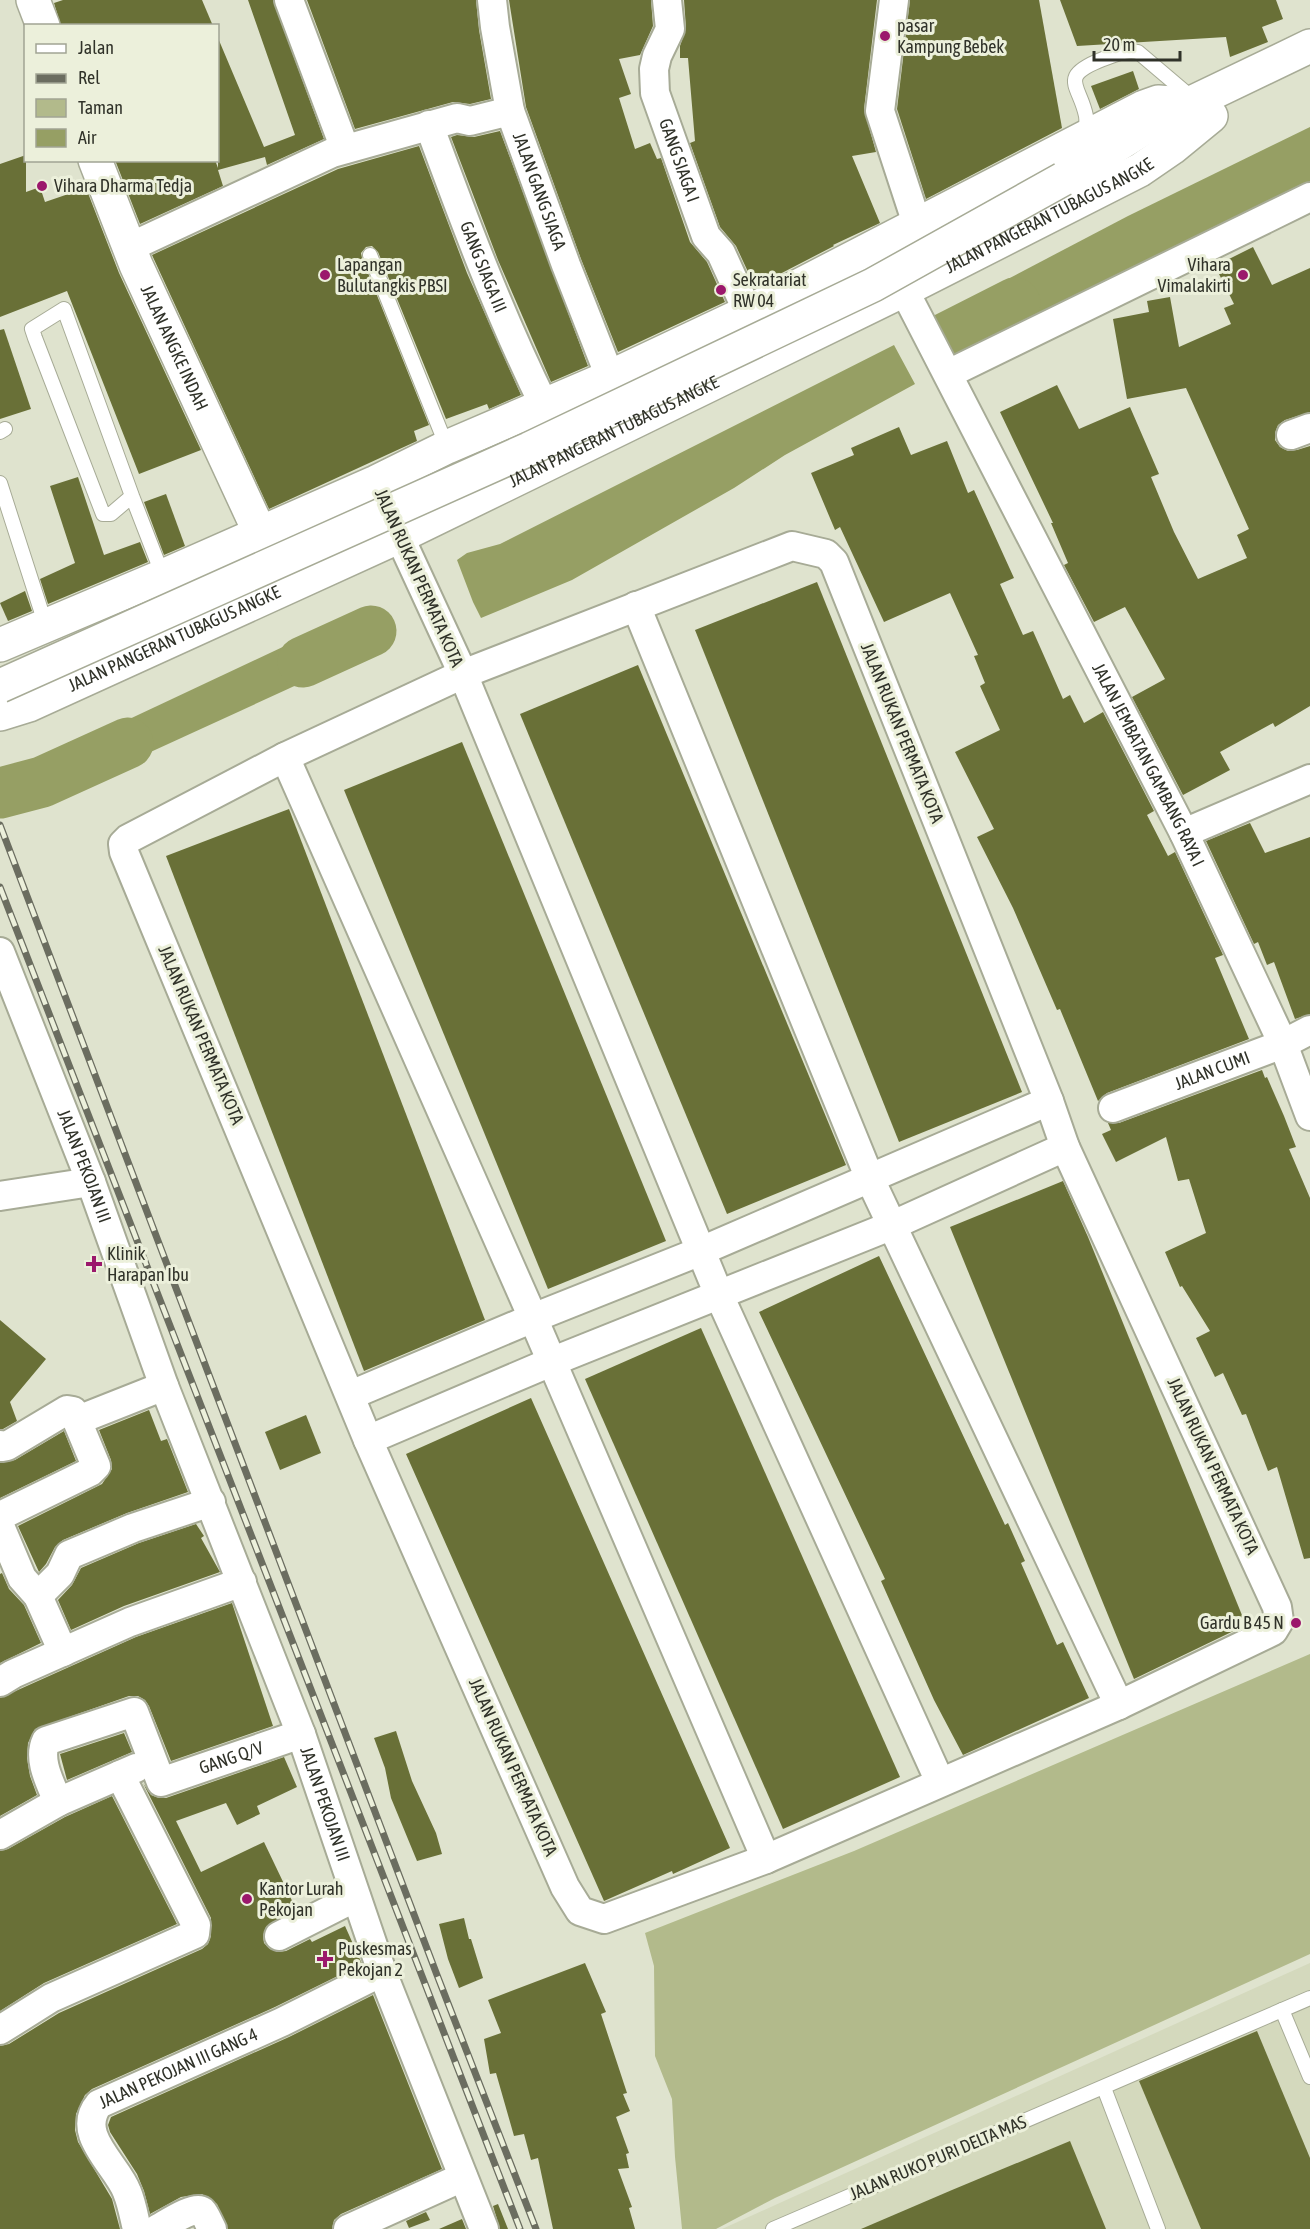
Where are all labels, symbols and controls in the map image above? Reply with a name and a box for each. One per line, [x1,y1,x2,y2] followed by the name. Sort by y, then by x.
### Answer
[897,15,1004,57] place label: pasar Kampung Bebek
[24,24,219,162] legend
[1094,24,1180,62] scale bar
[878,29,892,43] marker: pasar Kampung Bebek
[1103,34,1135,55] text: 20 m
[78,37,114,58] text: Jalan
[78,67,100,88] text: Rel
[78,97,123,118] text: Taman
[655,115,704,205] street label: GANG SIAGA I
[78,127,97,148] text: Air
[509,129,571,253] street label: JALAN GANG SIAGA
[942,153,1157,277] street label: JALAN PANGERAN TUBAGUS ANGKE
[54,175,192,196] place label: Vihara Dharma Tedja
[35,179,49,193] marker: Vihara Dharma Tedja
[456,218,512,316] street label: GANG SIAGA III
[337,254,448,296] place label: Lapangan Bulutangkis PBSI
[1158,254,1231,296] place label: Vihara Vimalakirti
[318,268,332,282] marker: Lapangan Bulutangkis PBSI
[1236,268,1250,282] marker: Vihara Vimalakirti
[733,269,807,311] place label: Sekratariat RW 04
[137,281,213,414] street label: JALAN ANGKE INDAH
[714,283,728,297] marker: Sekratariat RW 04
[505,371,722,491] street label: JALAN PANGERAN TUBAGUS ANGKE
[371,486,468,670] street label: JALAN RUKAN PERMATA KOTA
[65,581,284,696] street label: JALAN PANGERAN TUBAGUS ANGKE
[857,640,948,826] street label: JALAN RUKAN PERMATA KOTA
[1088,660,1209,870] street label: JALAN JEMBATAN GAMBANG RAYA I
[154,942,249,1128] street label: JALAN RUKAN PERMATA KOTA
[1171,1046,1253,1094] street label: JALAN CUMI
[53,1106,116,1225] street label: JALAN PEKOJAN III
[107,1243,189,1285] place label: Klinik Harapan Ibu
[85,1255,103,1273] marker: Klinik Harapan Ibu
[1163,1374,1264,1558] street label: JALAN RUKAN PERMATA KOTA
[1200,1612,1284,1633] place label: Gardu B 45 N
[1289,1616,1303,1630] marker: Gardu B 45 N
[465,1675,562,1859] street label: JALAN RUKAN PERMATA KOTA
[196,1737,266,1778] street label: GANG Q/V
[296,1744,355,1864] street label: JALAN PEKOJAN III
[259,1878,344,1920] place label: Kantor Lurah Pekojan
[240,1892,254,1906] marker: Kantor Lurah Pekojan
[338,1938,412,1980] place label: Puskesmas Pekojan 2
[316,1950,334,1968] marker: Puskesmas Pekojan 2
[96,2023,261,2113] street label: JALAN PEKOJAN III GANG 4
[846,2111,1030,2204] street label: JALAN RUKO PURI DELTA MAS

